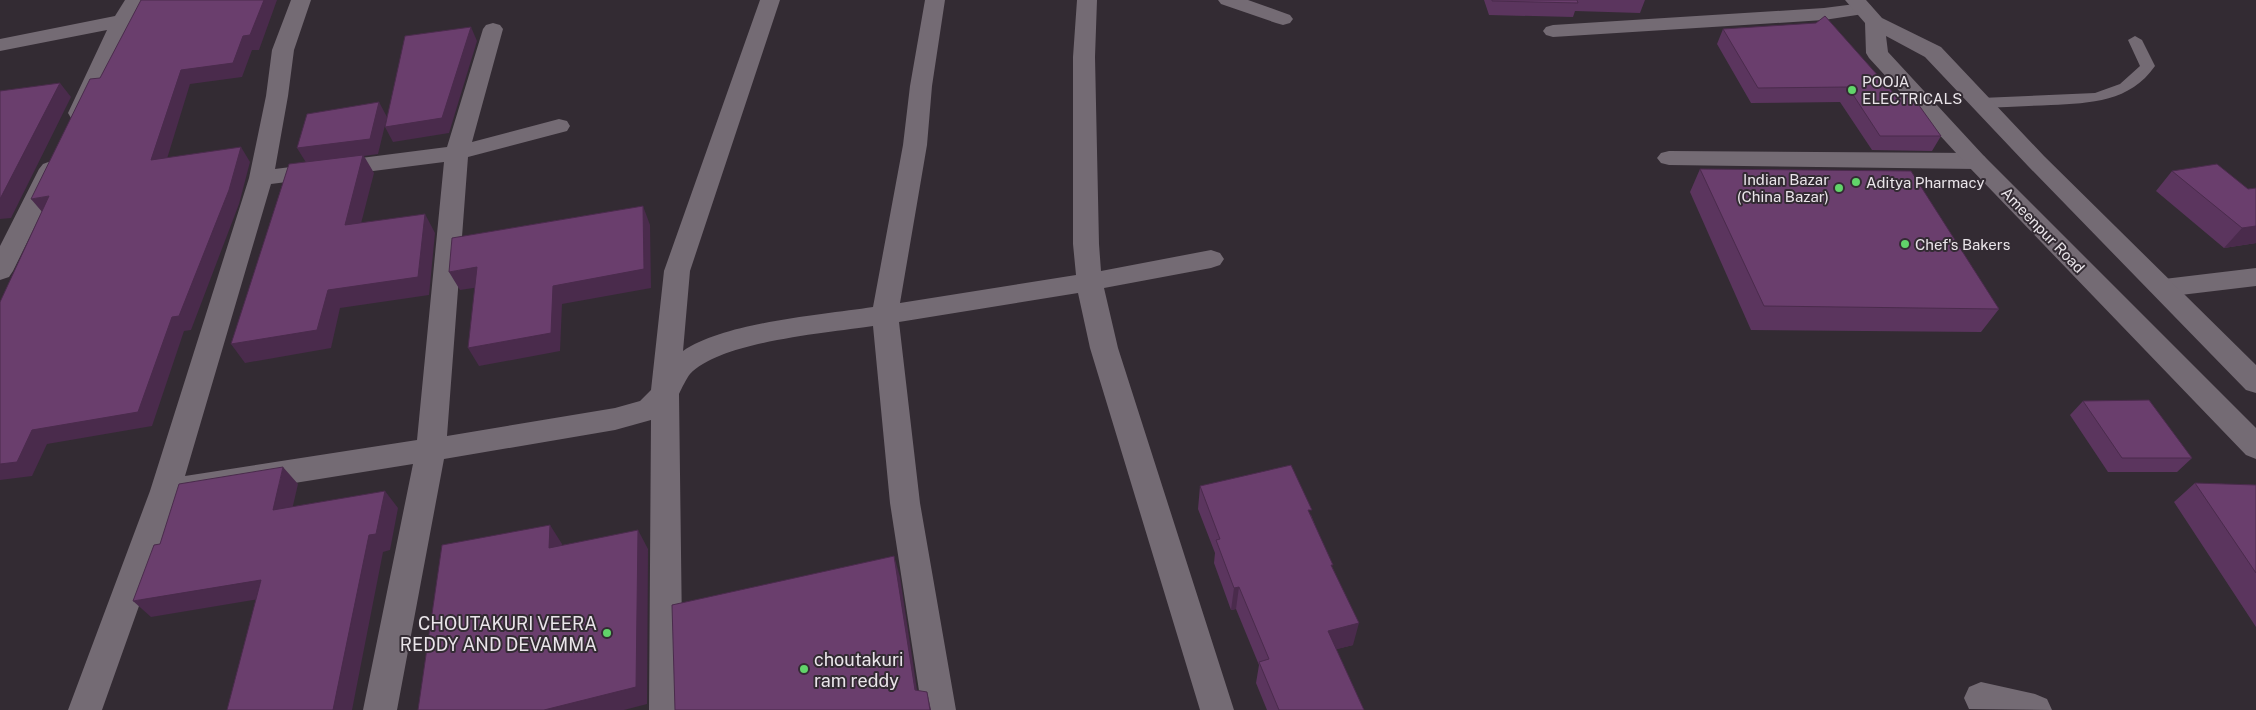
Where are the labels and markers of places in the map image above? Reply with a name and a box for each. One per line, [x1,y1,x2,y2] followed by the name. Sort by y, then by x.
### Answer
[1862,73,1962,107] place label: POOJA ELECTRICALS
[1846,84,1858,96] marker: POOJA ELECTRICALS
[1737,171,1829,205] place label: Indian Bazar (China Bazar)
[1866,174,1984,191] place label: Aditya Pharmacy
[1850,176,1862,188] marker: Aditya Pharmacy
[1833,182,1845,194] marker: Indian Bazar (China Bazar)
[1915,236,2010,253] place label: Chef's Bakers
[1899,238,1911,250] marker: Chef's Bakers
[400,613,597,655] place label: CHOUTAKURI VEERA REDDY AND DEVAMMA
[601,627,613,639] marker: CHOUTAKURI VEERA REDDY AND DEVAMMA
[814,649,904,691] place label: choutakuri ram reddy
[798,663,810,675] marker: choutakuri ram reddy

